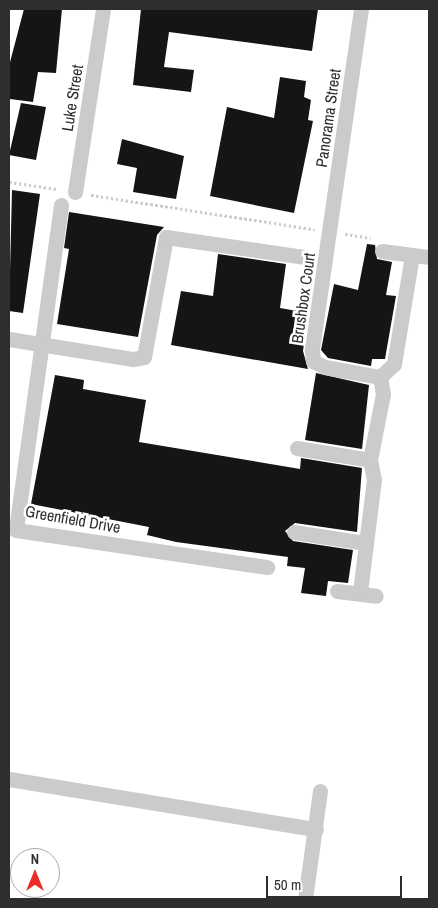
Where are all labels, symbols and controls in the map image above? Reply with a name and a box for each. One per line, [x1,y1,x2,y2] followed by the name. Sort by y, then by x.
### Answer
[57,63,87,133] street label: Luke Street
[312,68,344,168] street label: Panorama Street
[287,252,319,344] street label: Brushbox Court
[24,501,122,537] street label: Greenfield Drive
[10,848,60,898] north arrow
[31,850,39,868] text: N
[268,866,404,898] scale bar
[274,874,301,895] text: 50 m

